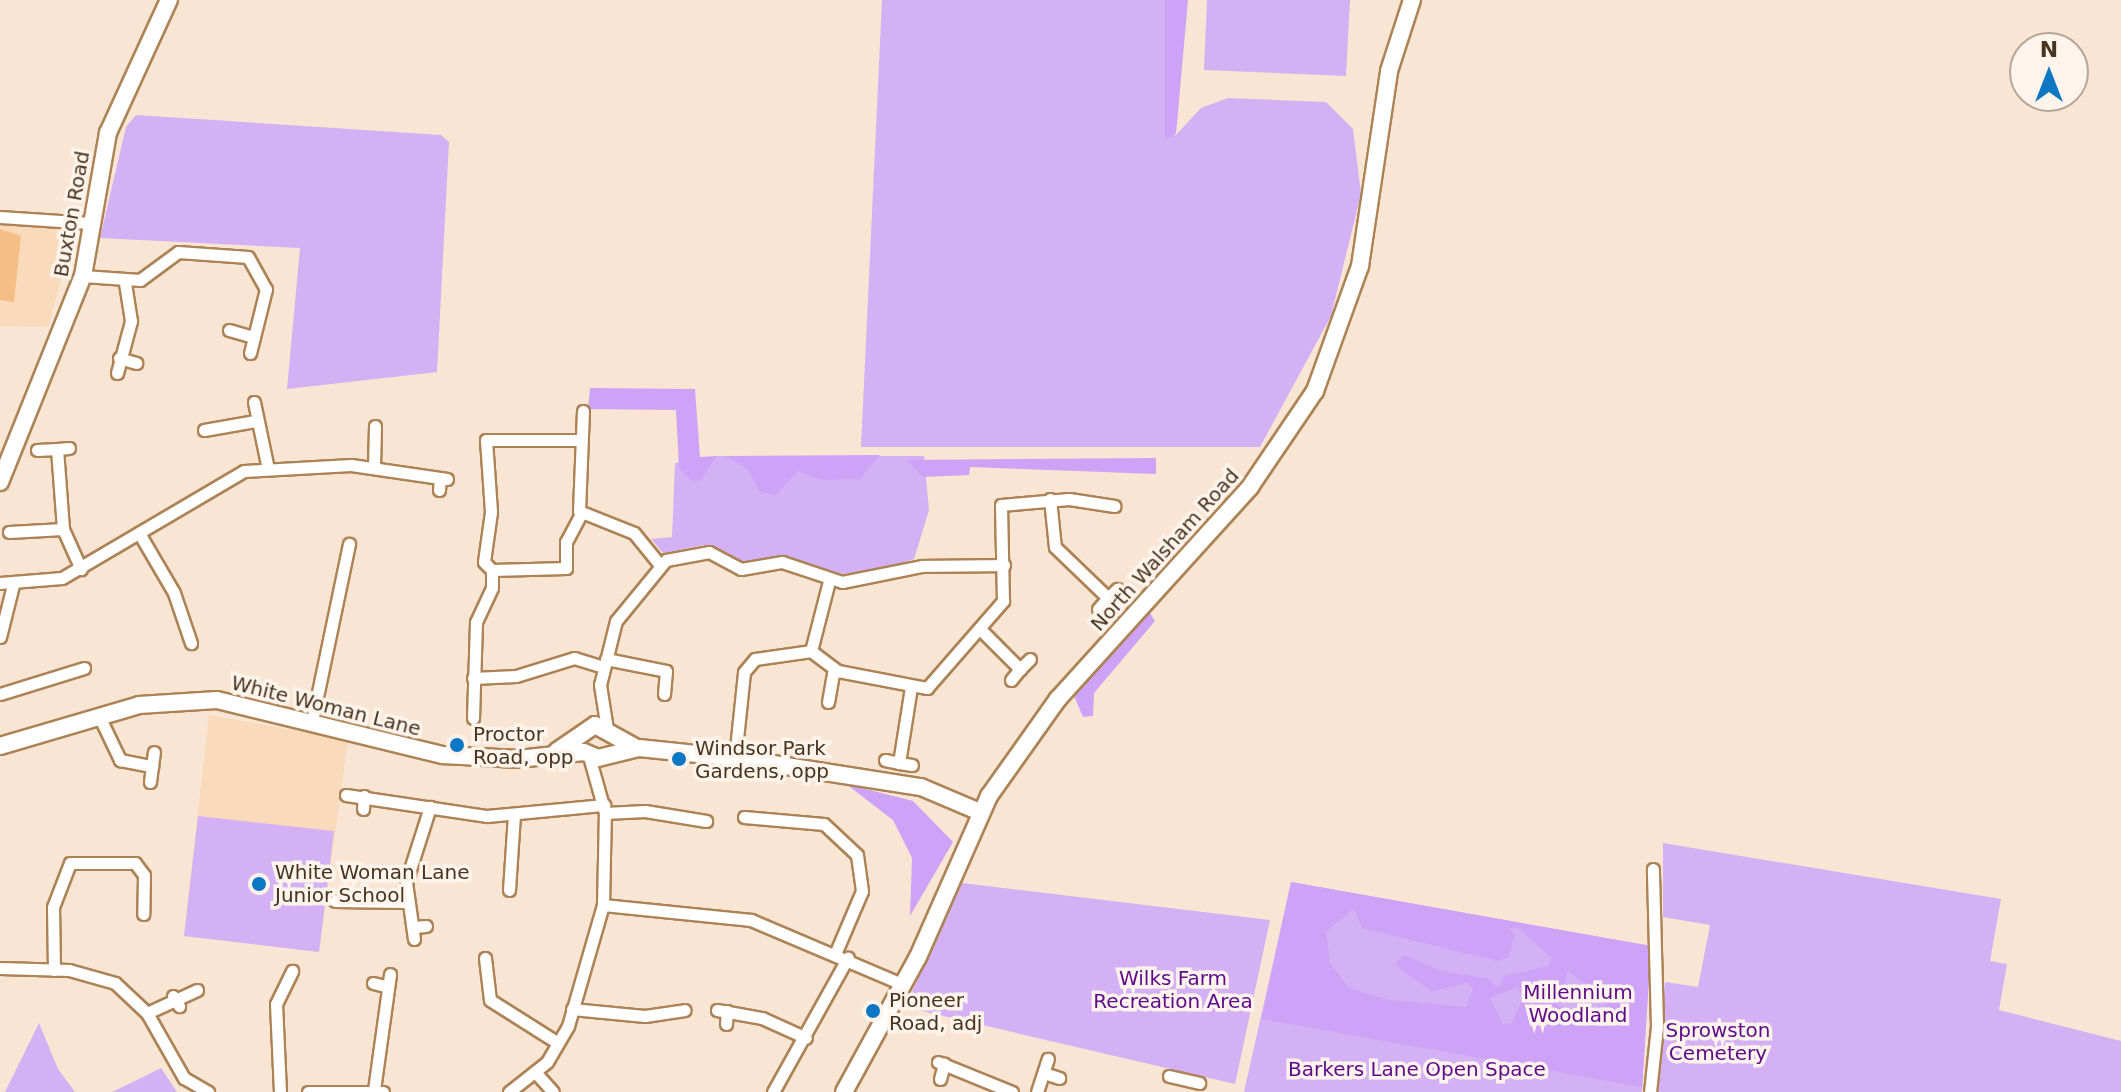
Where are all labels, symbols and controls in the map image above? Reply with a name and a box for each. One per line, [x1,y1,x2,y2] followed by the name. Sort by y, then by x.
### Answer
[2009,32,2089,112] north arrow
[2040,37,2058,62] text: N
[49,149,95,279] street label: Buxton Road
[1086,464,1244,636] street label: North Walsham Road
[229,671,423,741] street label: White Woman Lane
[473,722,574,769] place label: Proctor Road, opp
[448,736,466,754] marker: Proctor Road, opp
[695,736,829,783] place label: Windsor Park Gardens, opp
[670,750,688,768] marker: Windsor Park Gardens, opp
[275,860,470,907] place label: White Woman Lane Junior School
[250,875,268,893] marker: White Woman Lane Junior School
[1093,966,1253,1013] park label: Wilks Farm Recreation Area
[1523,981,1633,1028] park label: Millennium Woodland
[889,988,982,1035] place label: Pioneer Road, adj
[864,1002,882,1020] marker: Pioneer Road, adj
[1666,1018,1770,1065] park label: Sprowston Cemetery
[1288,1057,1546,1081] park label: Barkers Lane Open Space

